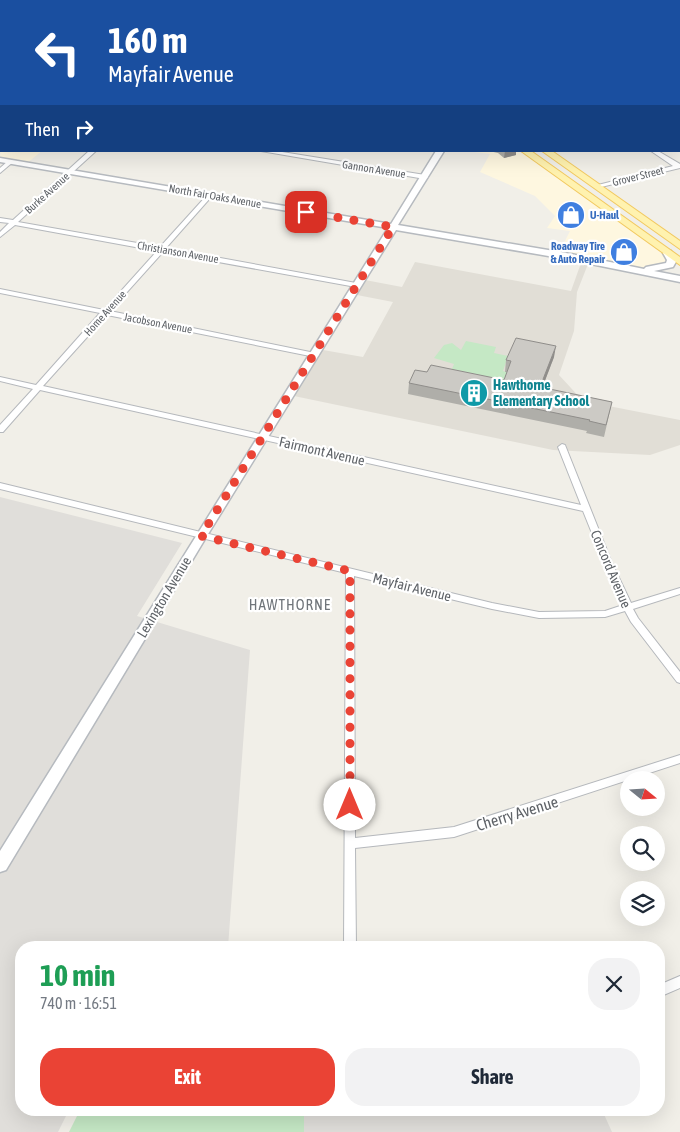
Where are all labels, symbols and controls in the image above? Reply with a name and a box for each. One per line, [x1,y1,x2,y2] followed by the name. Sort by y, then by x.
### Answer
[25,20,90,85] icon: left
[108,20,187,60] text: 160 m
[108,61,234,87] text: Mayfair Avenue
[70,115,98,143] icon: right
[25,118,60,140] text: Then
[341,158,407,180] street label: Gannon Avenue
[611,164,665,188] street label: Grover Street
[22,170,72,216] street label: Burke Avenue
[168,182,262,210] street label: North Fair Oaks Avenue
[285,191,327,233] pin
[292,198,320,226] icon: arrive
[556,200,586,230] shop icon: U-Haul
[590,209,620,221] place label: U-Haul
[609,237,639,267] shop icon: Roadway Tire & Auto Repair
[136,239,220,265] street label: Christianson Avenue
[551,240,606,265] place label: Roadway Tire & Auto Repair
[82,288,128,338] street label: Home Avenue
[123,310,193,336] street label: Jacobson Avenue
[493,377,589,409] place label: Hawthorne Elementary School
[459,378,489,408] building icon: Hawthorne Elementary School
[278,433,366,469] street label: Fairmont Avenue
[587,528,635,610] street label: Concord Avenue
[134,554,194,640] street label: Lexington Avenue
[371,570,453,604] street label: Mayfair Avenue
[249,596,331,613] district label: HAWTHORNE
[620,771,665,816] north arrow
[620,771,665,926] map controls
[323,778,375,830] position arrow
[474,792,560,835] street label: Cherry Avenue
[620,826,665,871] button: search
[620,881,665,926] button: layers
[40,958,115,992] text: 10 min
[588,958,640,1010] button: close
[40,994,117,1012] text: 740 m · 16:51
[40,1048,335,1106] button: Exit
[345,1048,640,1106] button: Share

